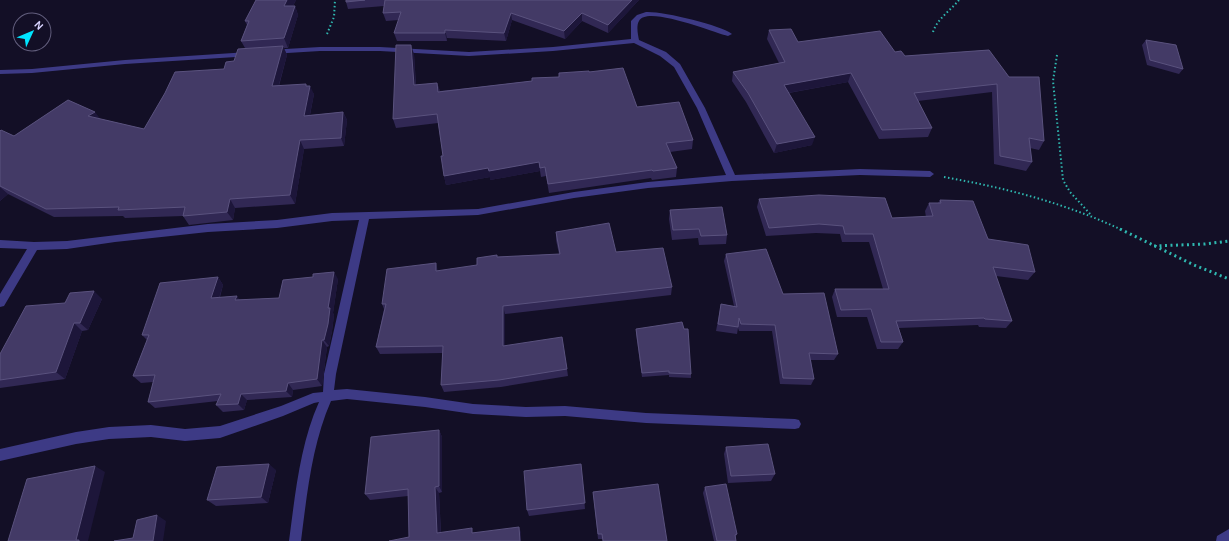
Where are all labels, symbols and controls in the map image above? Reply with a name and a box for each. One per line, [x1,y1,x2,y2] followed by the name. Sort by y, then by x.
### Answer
[12,12,52,52] north arrow
[31,18,46,33] text: N

